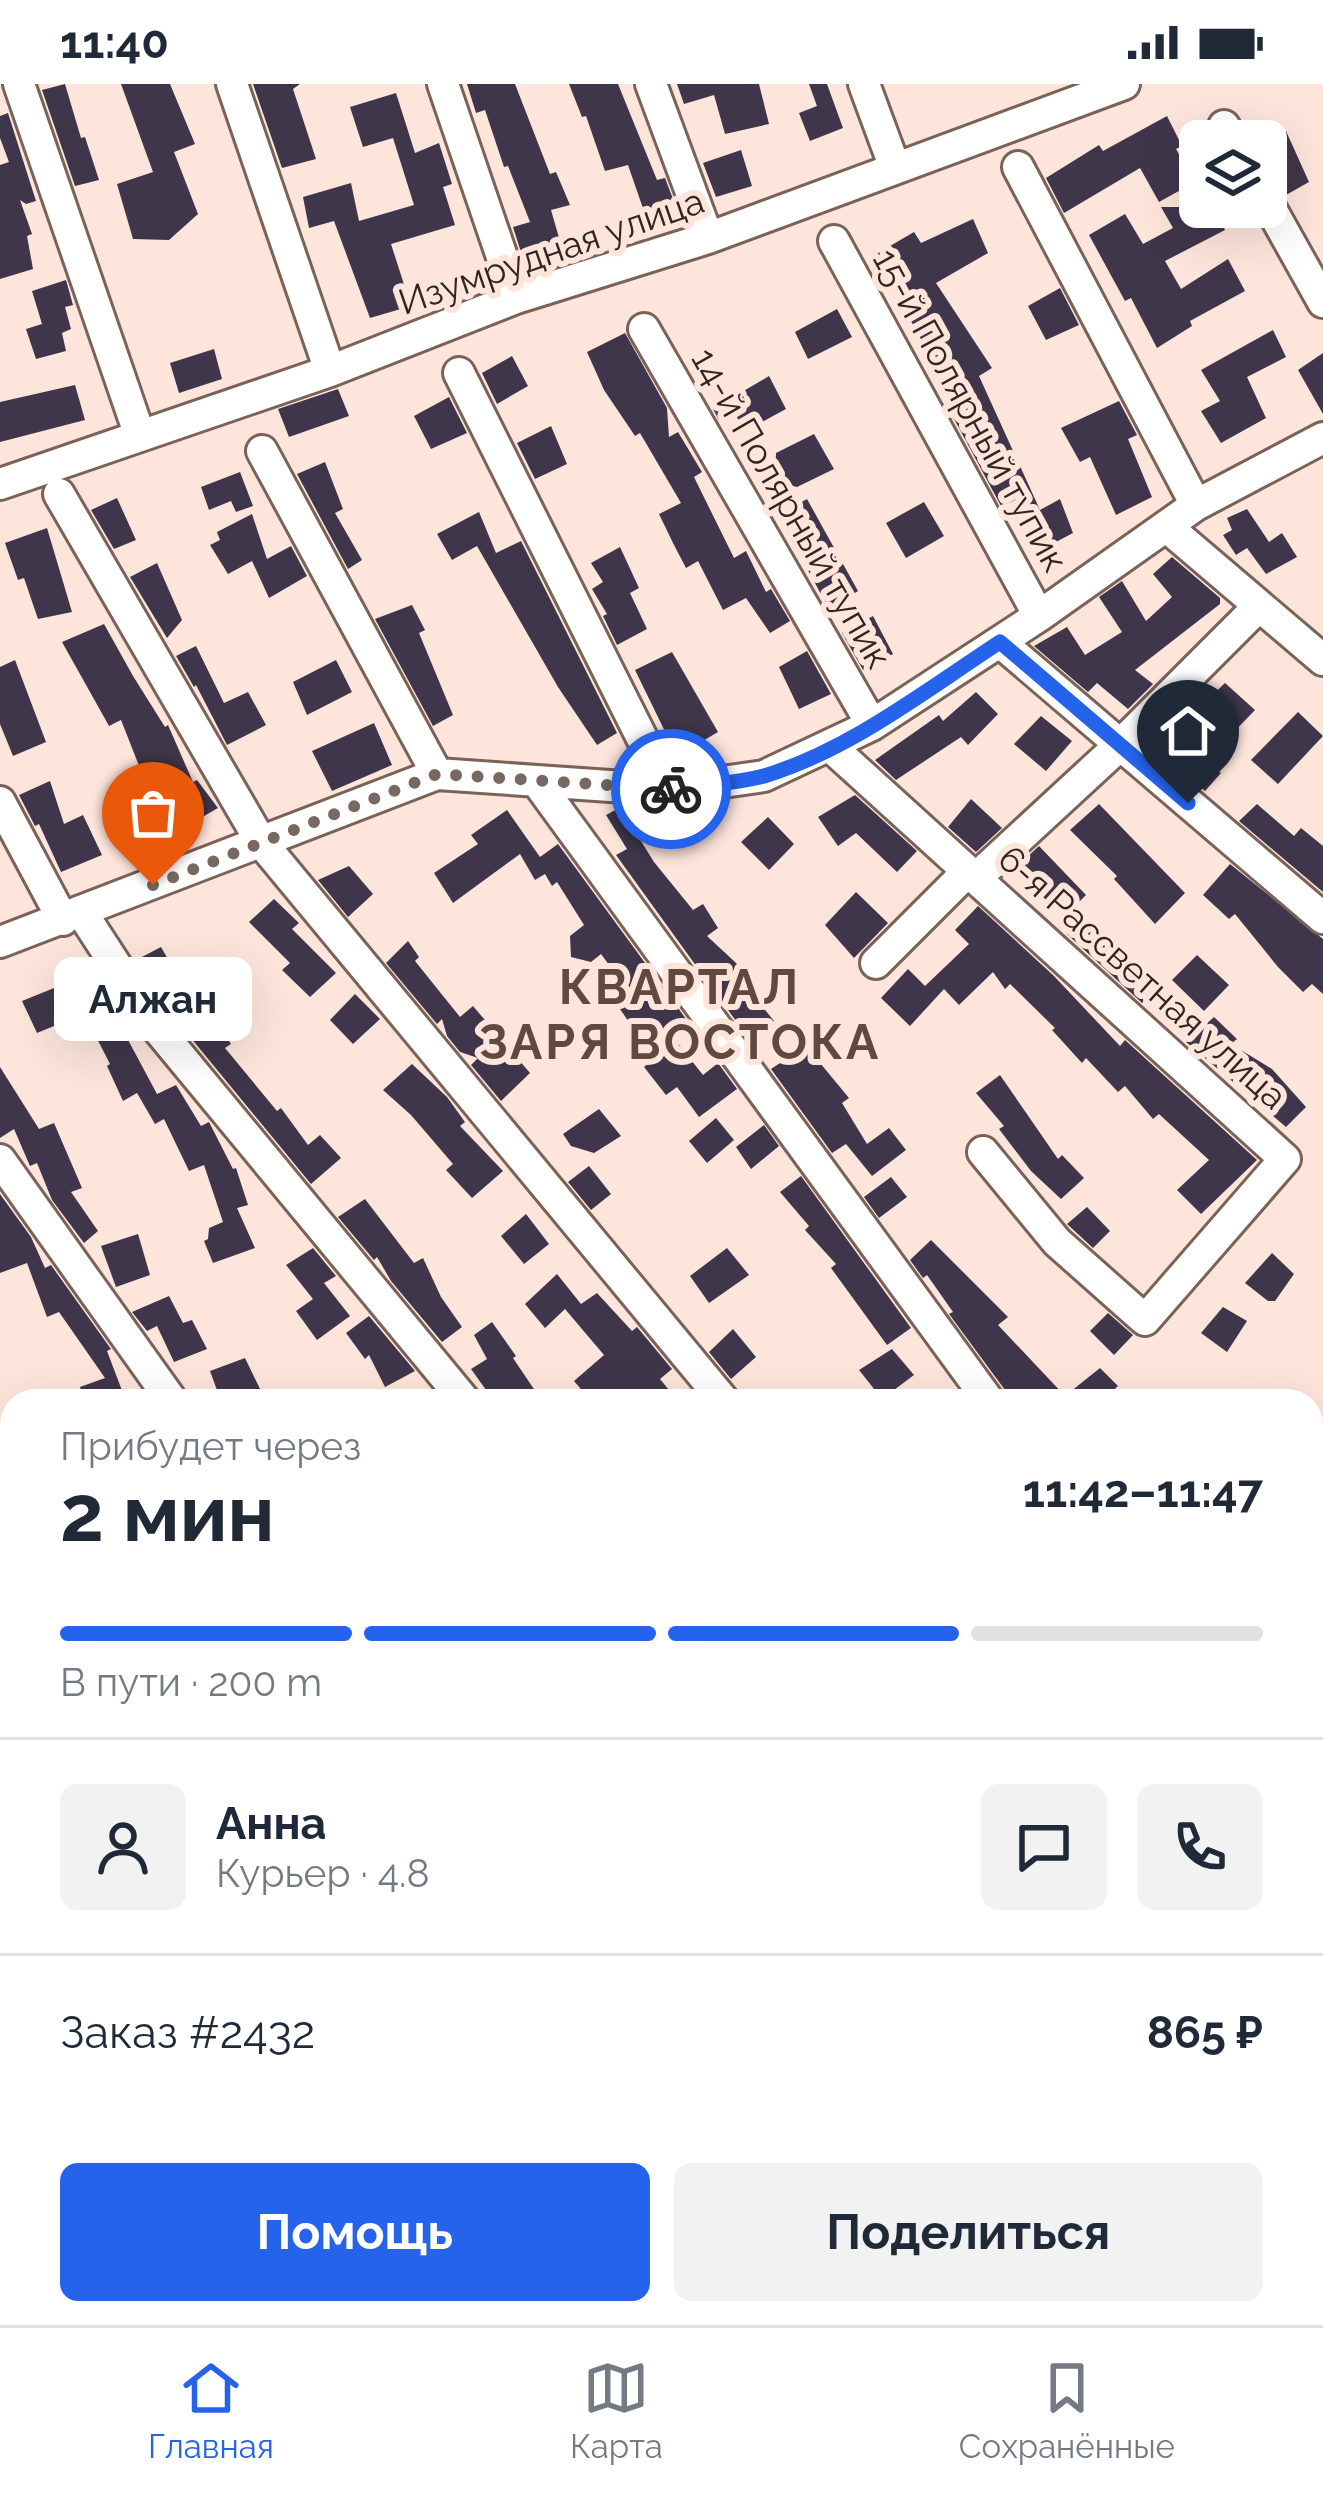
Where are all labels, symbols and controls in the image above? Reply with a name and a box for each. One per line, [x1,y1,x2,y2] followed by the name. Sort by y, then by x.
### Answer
[60,16,169,69] text: 11:40
[1179,120,1287,228] map controls
[1179,120,1287,228] button: layers
[393,179,709,323] street label: Изумрудная улица
[865,241,1077,579] street label: 15-й Полярный тупик
[683,341,901,675] street label: 14-й Полярный тупик
[1137,680,1239,803] pin
[1155,698,1221,764] icon: home
[611,729,731,849] courier
[638,756,704,822] icon: bike
[102,762,204,885] pin
[120,780,186,846] icon: bag
[990,837,1296,1117] street label: 6-я Рассветная улица
[54,957,252,1041] callout: Алжан
[479,959,881,1070] district label: КВАРТАЛ ЗАРЯ ВОСТОКА
[89,976,217,1022] text: Алжан
[60,1423,361,1469] text: Прибудет через
[1023,1465,1263,1518] text: 11:42–11:47
[60,1468,275,1559] text: 2 мин
[60,1659,322,1705] text: В пути · 200 m
[60,1784,186,1910] button: person
[981,1784,1107,1910] button: chat
[1137,1784,1263,1910] button: phone
[216,1797,326,1850] text: Анна
[216,1850,430,1896] text: Курьер · 4.8
[60,2006,315,2059] text: Заказ #2432
[1147,2006,1263,2059] text: 865 ₽
[60,2163,650,2301] button: Помощь
[674,2163,1263,2301] button: Поделиться
[148,2355,274,2466] tab: Главная
[570,2355,663,2466] tab: Карта
[959,2355,1175,2466] tab: Сохранённые

